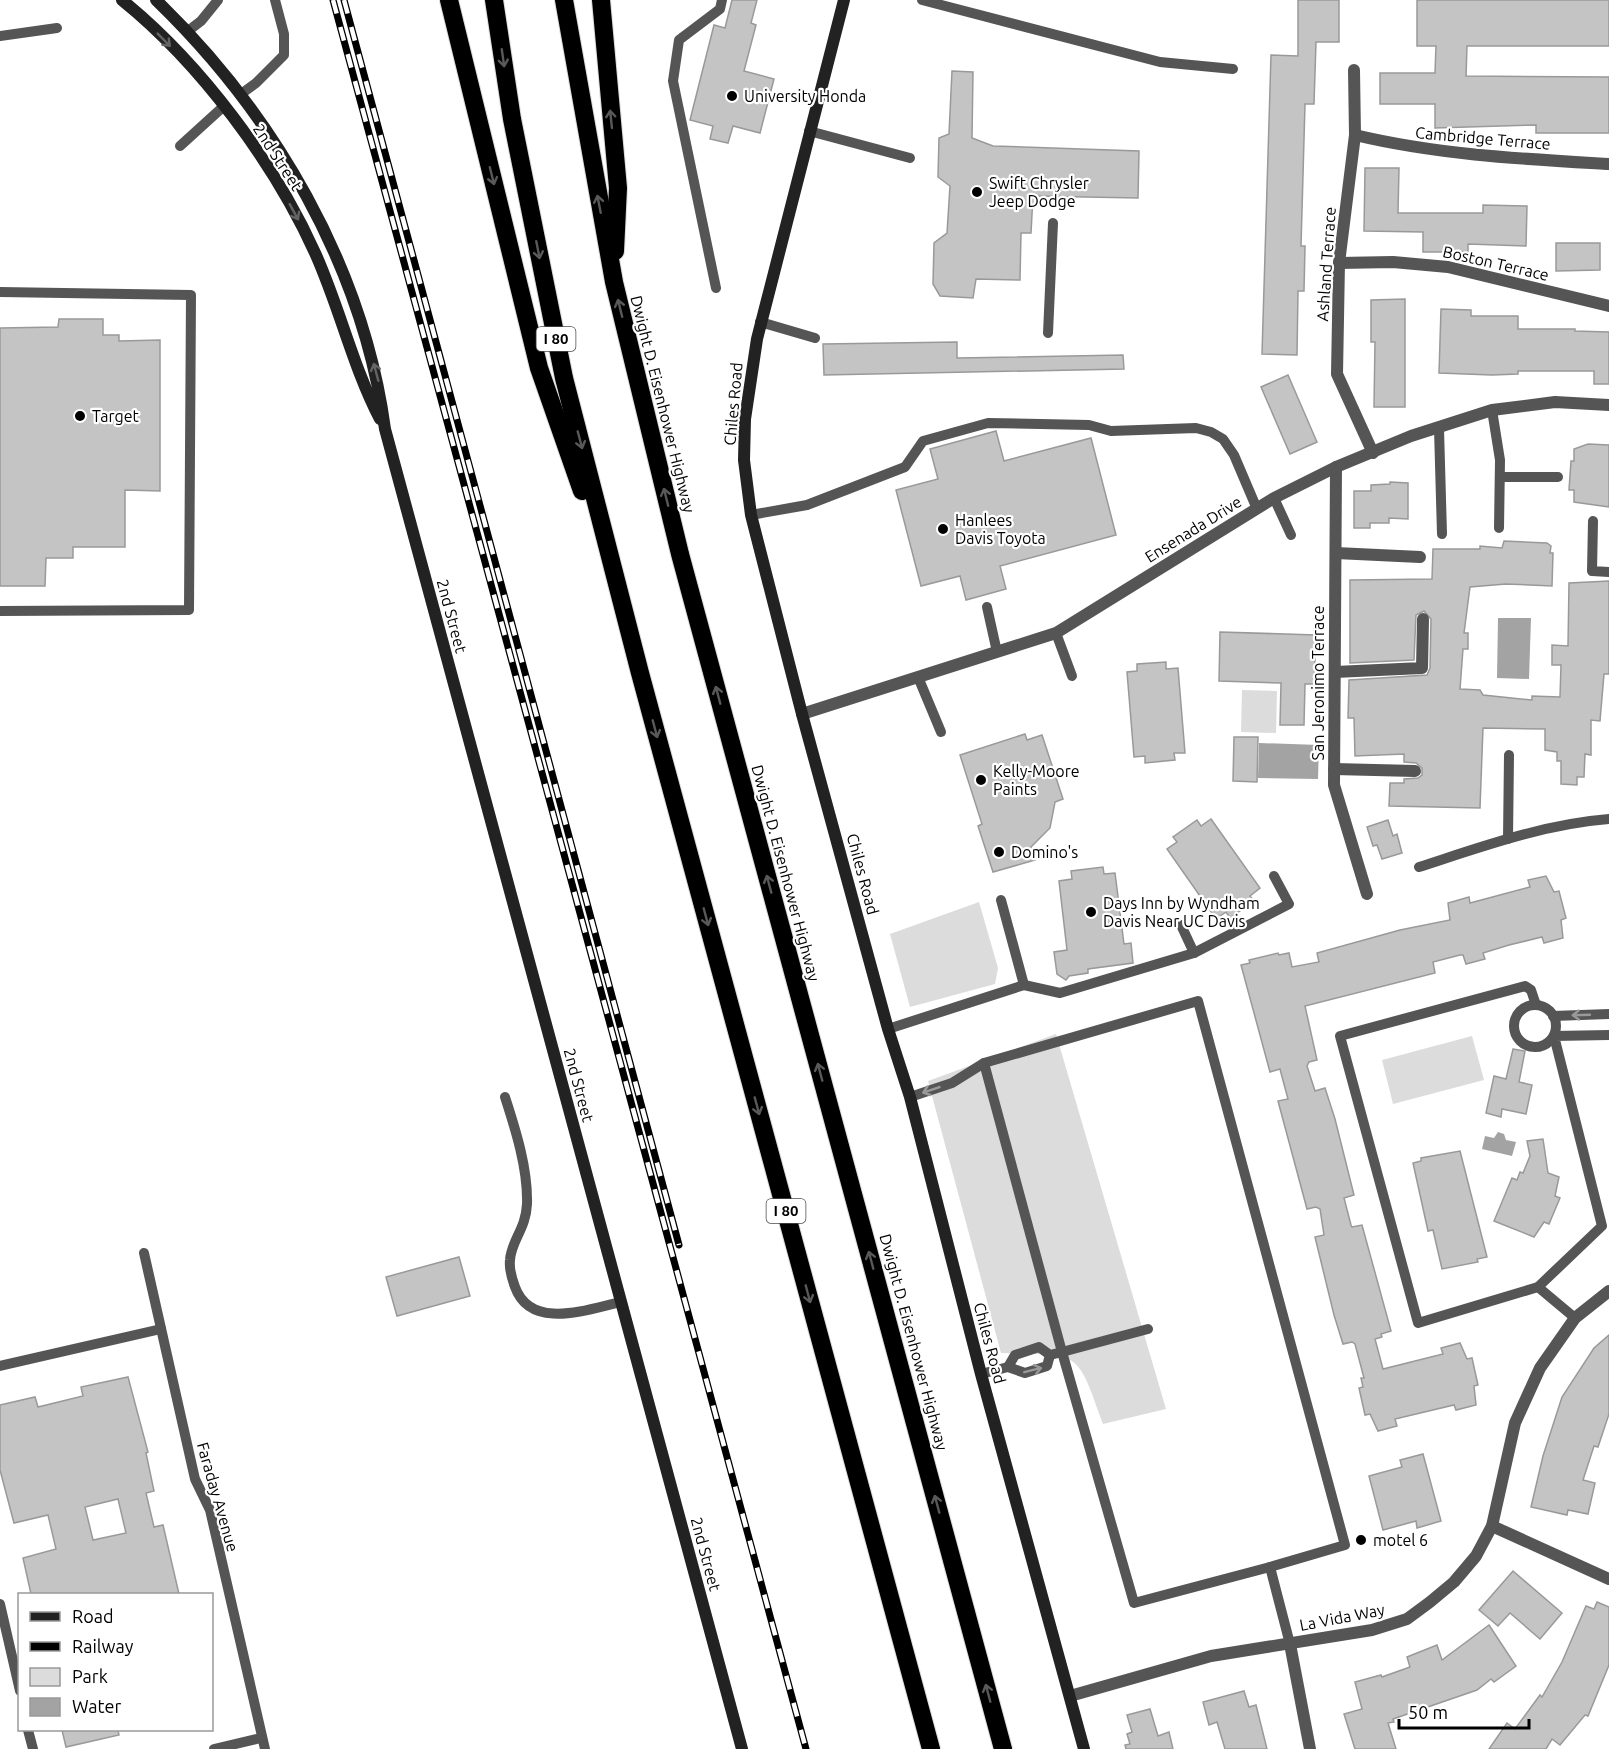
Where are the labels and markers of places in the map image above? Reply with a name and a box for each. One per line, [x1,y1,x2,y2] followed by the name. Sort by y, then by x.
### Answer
[744,87,866,105] place label: University Honda
[725,89,739,103] marker: University Honda
[989,174,1089,210] place label: Swift Chrysler Jeep Dodge
[970,185,984,199] marker: Swift Chrysler Jeep Dodge
[92,407,140,425] place label: Target
[73,409,87,423] marker: Target
[955,511,1046,547] place label: Hanlees Davis Toyota
[936,522,950,536] marker: Hanlees Davis Toyota
[993,762,1080,798] place label: Kelly-Moore Paints
[974,773,988,787] marker: Kelly-Moore Paints
[1011,843,1078,861] place label: Domino's
[992,845,1006,859] marker: Domino's
[1103,894,1260,930] place label: Days Inn by Wyndham Davis Near UC Davis
[1084,905,1098,919] marker: Days Inn by Wyndham Davis Near UC Davis
[1373,1531,1428,1549] place label: motel 6
[1354,1533,1368,1547] marker: motel 6

